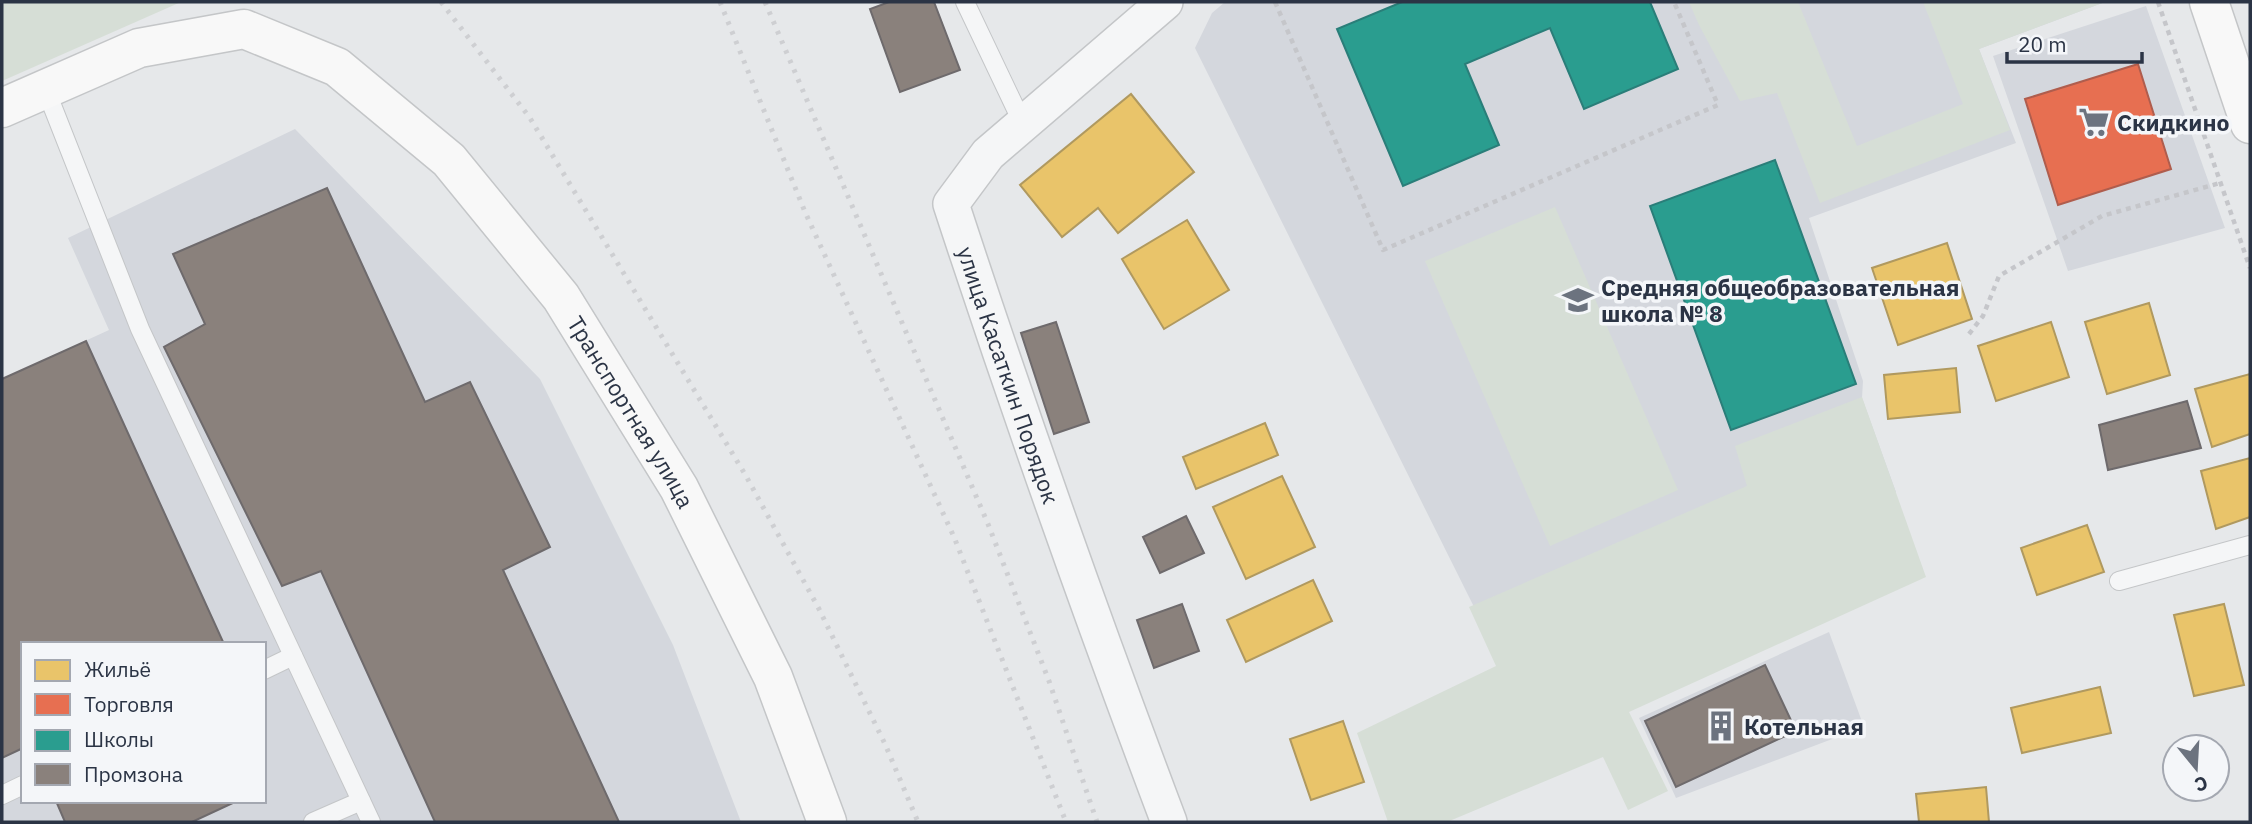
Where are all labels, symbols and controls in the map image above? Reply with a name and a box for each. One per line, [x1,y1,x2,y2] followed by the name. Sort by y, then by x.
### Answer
[2007,21,2142,65] scale bar
[2018,30,2067,58] text: 20 m
[2077,105,2111,139] supermarket icon: Скидкино
[2117,107,2230,137] place label: Скидкино
[951,243,1067,508] street label: улица Касаткин Порядок
[1601,272,1959,328] place label: Средняя общеобразовательная школа № 8
[1561,283,1595,317] school or university icon: Средняя общеобразовательная школа № 8
[561,310,701,513] street label: Транспортная улица
[21,642,266,803] legend
[84,655,151,683] text: Жильё
[84,690,174,718] text: Торговля
[1704,709,1738,743] building icon: Котельная
[1744,711,1864,741] place label: Котельная
[84,725,154,753] text: Школы
[2161,733,2231,803] north arrow
[84,760,183,788] text: Промзона
[2192,771,2211,797] text: С

